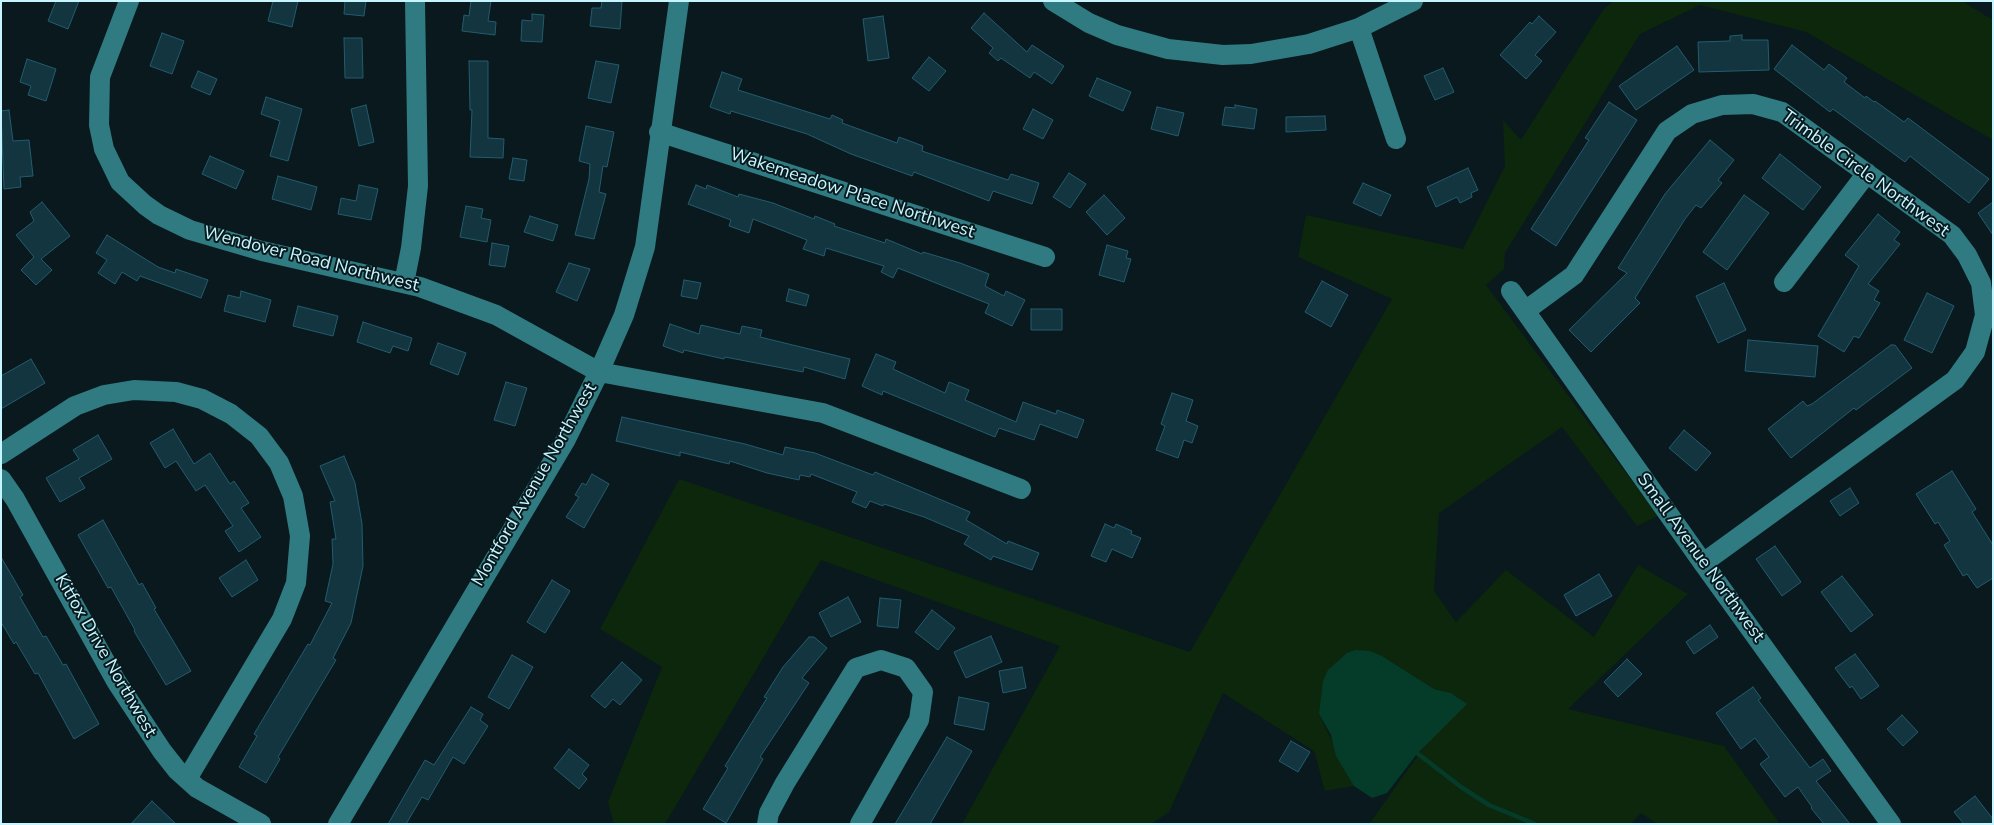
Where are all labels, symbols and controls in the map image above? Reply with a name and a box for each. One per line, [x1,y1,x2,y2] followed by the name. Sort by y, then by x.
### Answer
[1777,106,1953,242] street label: Trimble Circle Northwest
[727,144,977,244] street label: Wakemeadow Place Northwest
[201,223,421,297] street label: Wendover Road Northwest
[468,380,602,590] street label: Montford Avenue Northwest
[1632,469,1768,647] street label: Small Avenue Northwest
[49,571,161,741] street label: Kitfox Drive Northwest

